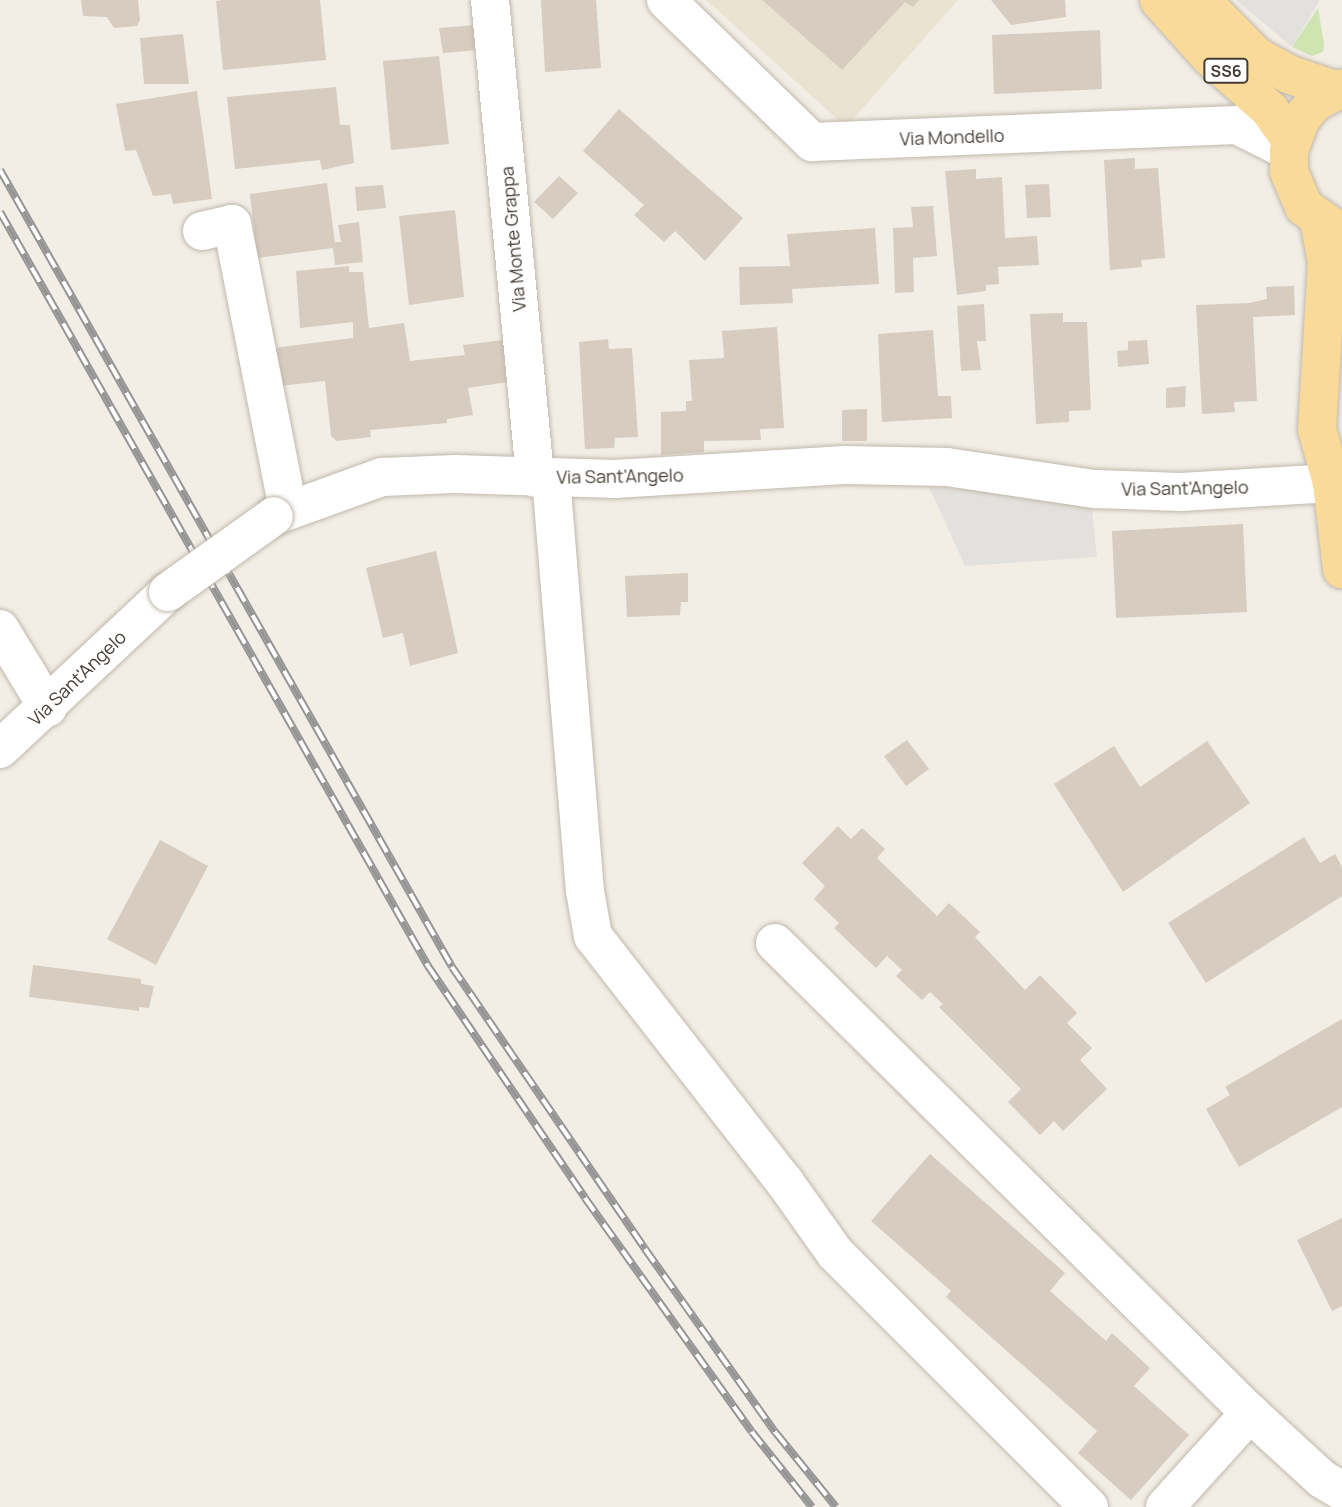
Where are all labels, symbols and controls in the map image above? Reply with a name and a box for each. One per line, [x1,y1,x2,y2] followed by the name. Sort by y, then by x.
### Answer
[1203,58,1249,83] road number: SS6
[899,124,1005,150] street label: Via Mondello
[496,165,530,313] street label: Via Monte Grappa
[556,464,684,488] street label: Via Sant'Angelo
[1121,476,1249,500] street label: Via Sant'Angelo
[24,626,130,730] street label: Via Sant'Angelo

